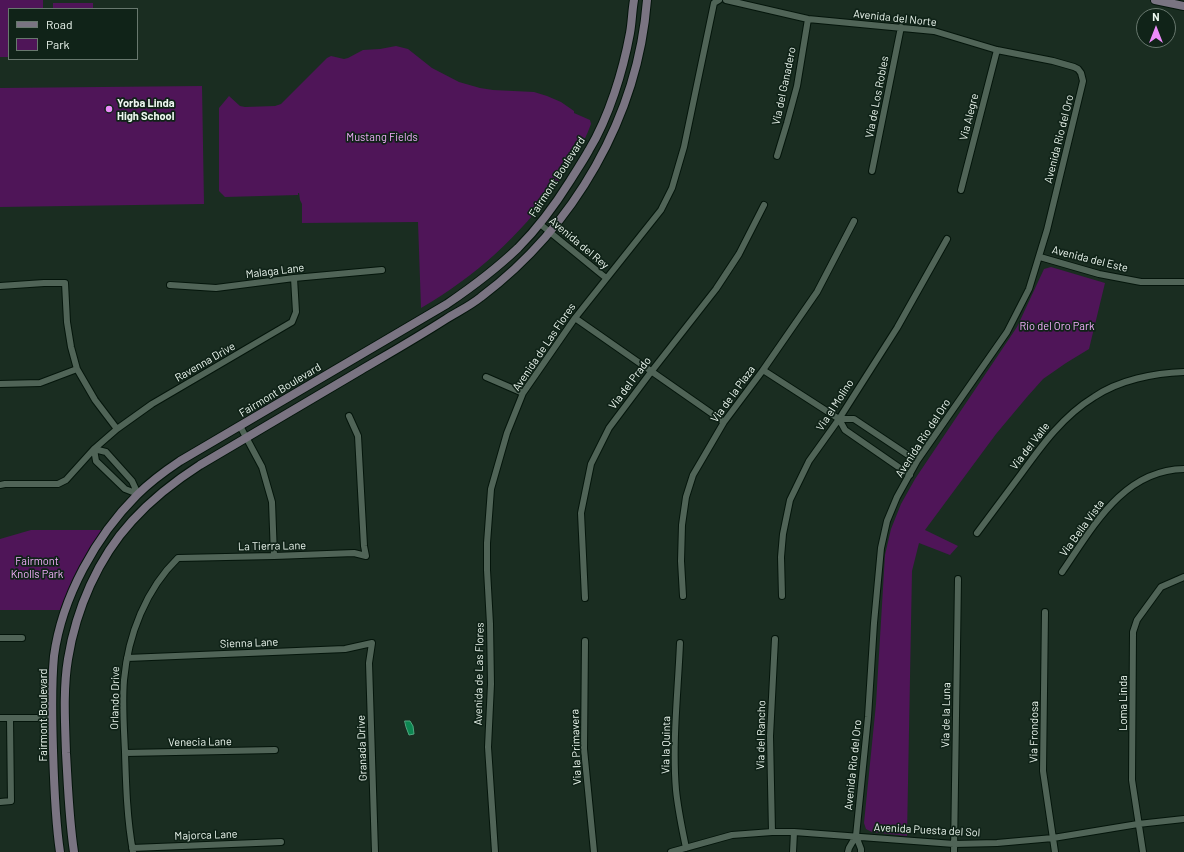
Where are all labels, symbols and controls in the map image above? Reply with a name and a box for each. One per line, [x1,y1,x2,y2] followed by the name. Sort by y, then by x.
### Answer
[853,7,937,29] street label: Avenida del Norte
[8,8,138,60] legend
[1136,8,1176,48] north arrow
[1152,10,1160,23] text: N
[46,17,73,31] text: Road
[46,37,70,51] text: Park
[769,46,799,126] street label: Via del Ganadero
[863,55,891,139] street label: Via de Los Robles
[957,92,981,142] street label: Via Alegre
[1042,93,1076,185] street label: Avenida Rio del Oro
[117,96,175,122] place label: Yorba Linda High School
[104,104,114,114] marker: Yorba Linda High School
[346,130,418,144] park label: Mustang Fields
[526,134,588,220] street label: Fairmont Boulevard
[546,214,612,272] street label: Avenida del Rey
[1051,243,1129,275] street label: Avenida del Este
[245,261,305,281] street label: Malaga Lane
[510,301,578,393] street label: Avenida de Las Flores
[1020,319,1094,333] park label: Rio del Oro Park
[173,339,237,385] street label: Ravenna Drive
[606,354,654,412] street label: Via del Prado
[237,360,323,420] street label: Fairmont Boulevard
[708,363,758,425] street label: Via de la Plaza
[813,377,857,433] street label: Via el Molino
[893,396,953,480] street label: Avenida Rio del Oro
[1007,420,1053,472] street label: Via del Valle
[1057,497,1107,559] street label: Via Bella Vista
[238,539,306,553] street label: La Tierra Lane
[11,554,63,580] park label: Fairmont Knolls Park
[472,622,486,726] street label: Avenida de Las Flores
[220,635,278,651] street label: Sienna Lane
[108,666,122,730] street label: Orlando Drive
[36,668,50,762] street label: Fairmont Boulevard
[1116,675,1130,731] street label: Loma Linda
[939,682,953,748] street label: Via de la Luna
[754,700,768,770] street label: Via del Rancho
[1027,701,1041,763] street label: Via Frondosa
[568,709,584,785] street label: Via la Primavera
[354,715,370,781] street label: Granada Drive
[659,716,673,774] street label: Via la Quinta
[842,719,864,811] street label: Avenida Rio del Oro
[168,735,232,749] street label: Venecia Lane
[873,821,981,839] street label: Avenida Puesta del Sol
[174,827,238,843] street label: Majorca Lane

